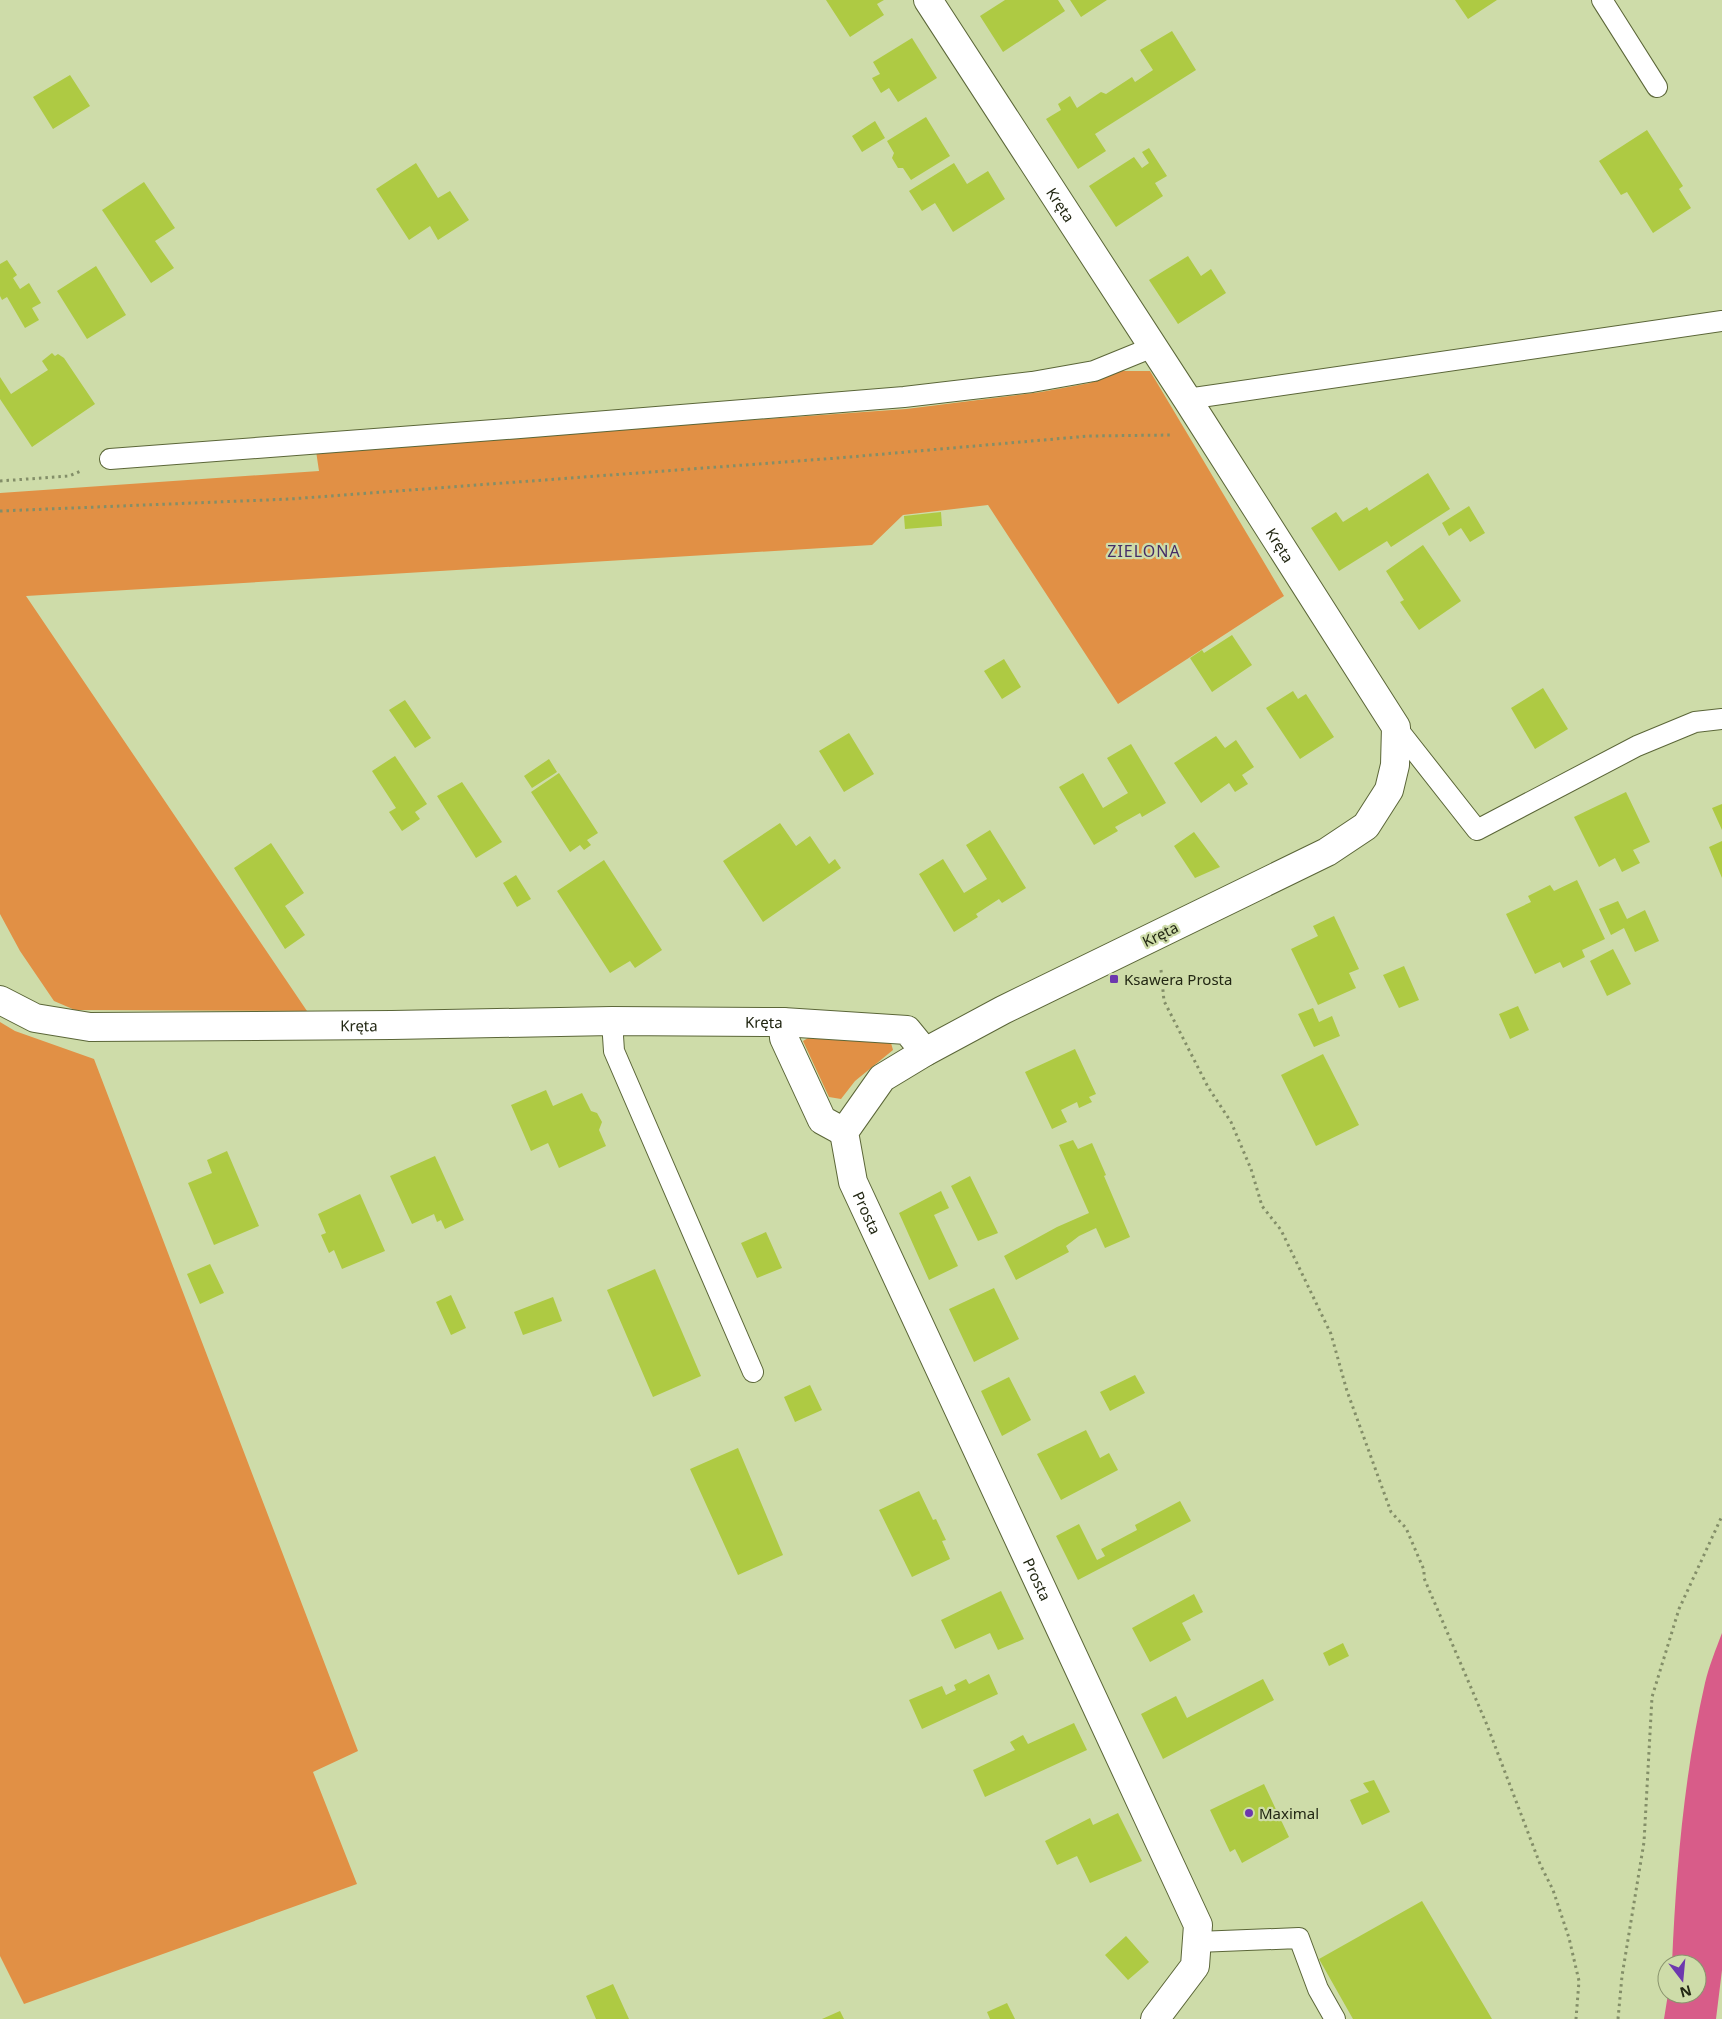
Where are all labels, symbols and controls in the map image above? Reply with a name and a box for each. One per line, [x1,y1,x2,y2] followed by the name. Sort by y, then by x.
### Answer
[1042,183,1079,226] street label: Kręta
[1262,524,1299,566] street label: Kręta
[1107,540,1181,562] district label: ZIELONA
[1139,917,1181,951] street label: Kręta
[1124,969,1232,989] place label: Ksawera Prosta
[1108,973,1120,985] marker: Ksawera Prosta
[745,1012,783,1032] street label: Kręta
[340,1015,378,1035] street label: Kręta
[849,1188,886,1237] street label: Prosta
[1019,1555,1056,1604] street label: Prosta
[1259,1803,1319,1823] place label: Maximal
[1243,1807,1255,1819] marker: Maximal
[1657,1954,1707,2004] north arrow
[1678,1981,1694,2003] text: N

